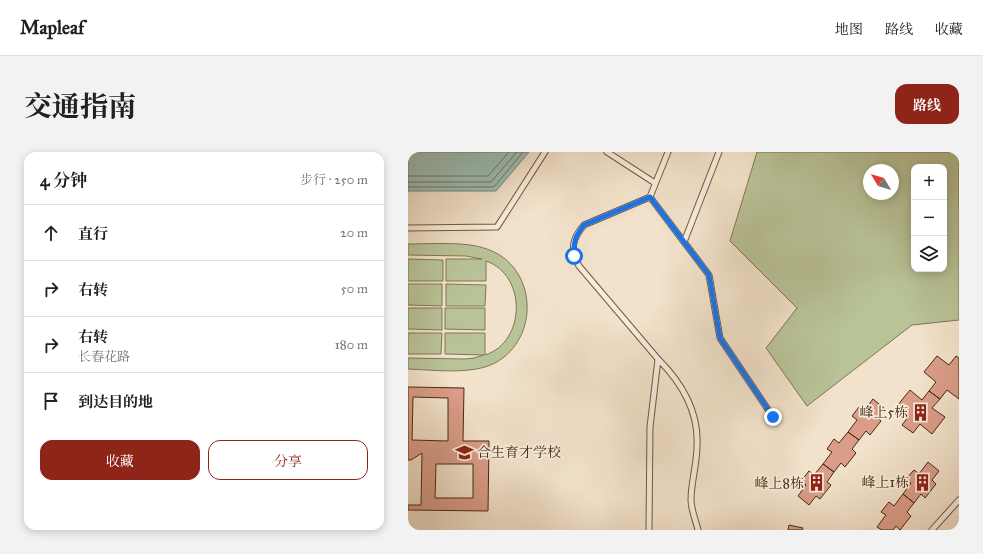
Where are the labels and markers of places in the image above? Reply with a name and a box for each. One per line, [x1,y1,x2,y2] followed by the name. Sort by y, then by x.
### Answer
[911,402,931,422] building icon: 峰上5栋
[859,404,908,421] place label: 峰上5栋
[454,442,474,462] school or university icon: 合生育才学校
[477,444,561,461] place label: 合生育才学校
[912,472,932,492] building icon: 峰上1栋
[807,473,827,493] building icon: 峰上8栋
[861,474,909,491] place label: 峰上1栋
[755,475,804,492] place label: 峰上8栋

